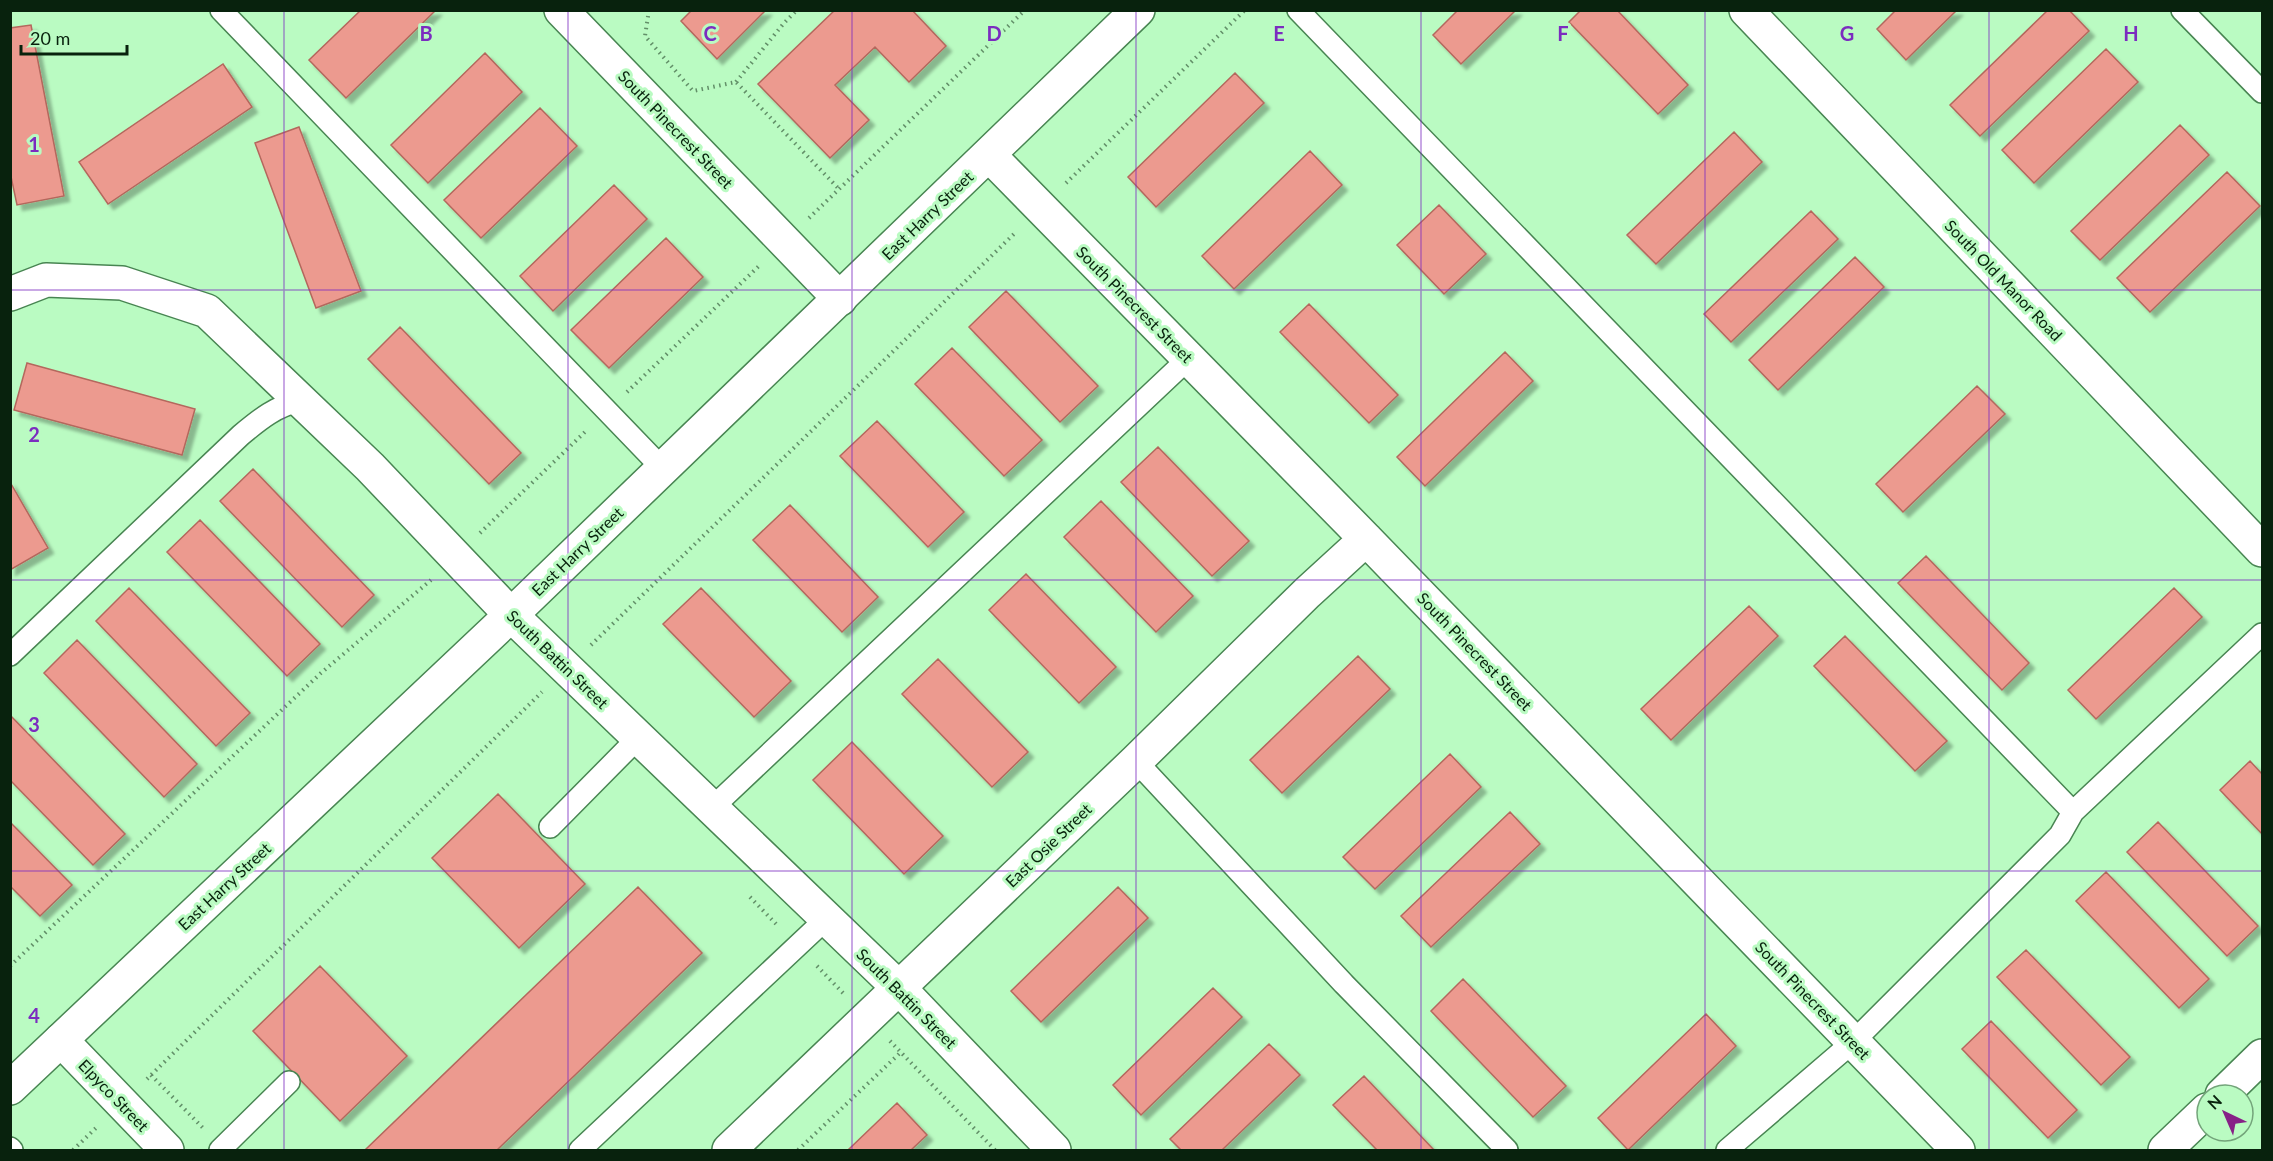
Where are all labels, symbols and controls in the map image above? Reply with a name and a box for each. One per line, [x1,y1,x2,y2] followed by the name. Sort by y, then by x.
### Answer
[21,18,128,56] scale bar
[419,21,433,45] text: B
[703,21,717,45] text: C
[986,21,1002,45] text: D
[1273,21,1285,45] text: E
[1557,21,1569,45] text: F
[1840,21,1854,45] text: G
[2123,21,2139,45] text: H
[30,27,70,49] text: 20 m
[615,66,737,192] street label: South Pinecrest Street
[28,132,40,156] text: 1
[877,166,977,263] street label: East Harry Street
[1941,216,2067,344] street label: South Old Manor Road
[1073,242,1197,366] street label: South Pinecrest Street
[28,422,40,446] text: 2
[527,502,627,599] street label: East Harry Street
[1414,588,1536,714] street label: South Pinecrest Street
[503,606,613,712] street label: South Battin Street
[28,712,40,736] text: 3
[1001,799,1095,891] street label: East Osie Street
[174,838,274,934] street label: East Harry Street
[1752,937,1874,1063] street label: South Pinecrest Street
[853,944,961,1052] street label: South Battin Street
[28,1003,40,1027] text: 4
[75,1055,153,1135] street label: Elpyco Street
[2195,1083,2255,1143] north arrow
[2203,1091,2225,1113] text: N

